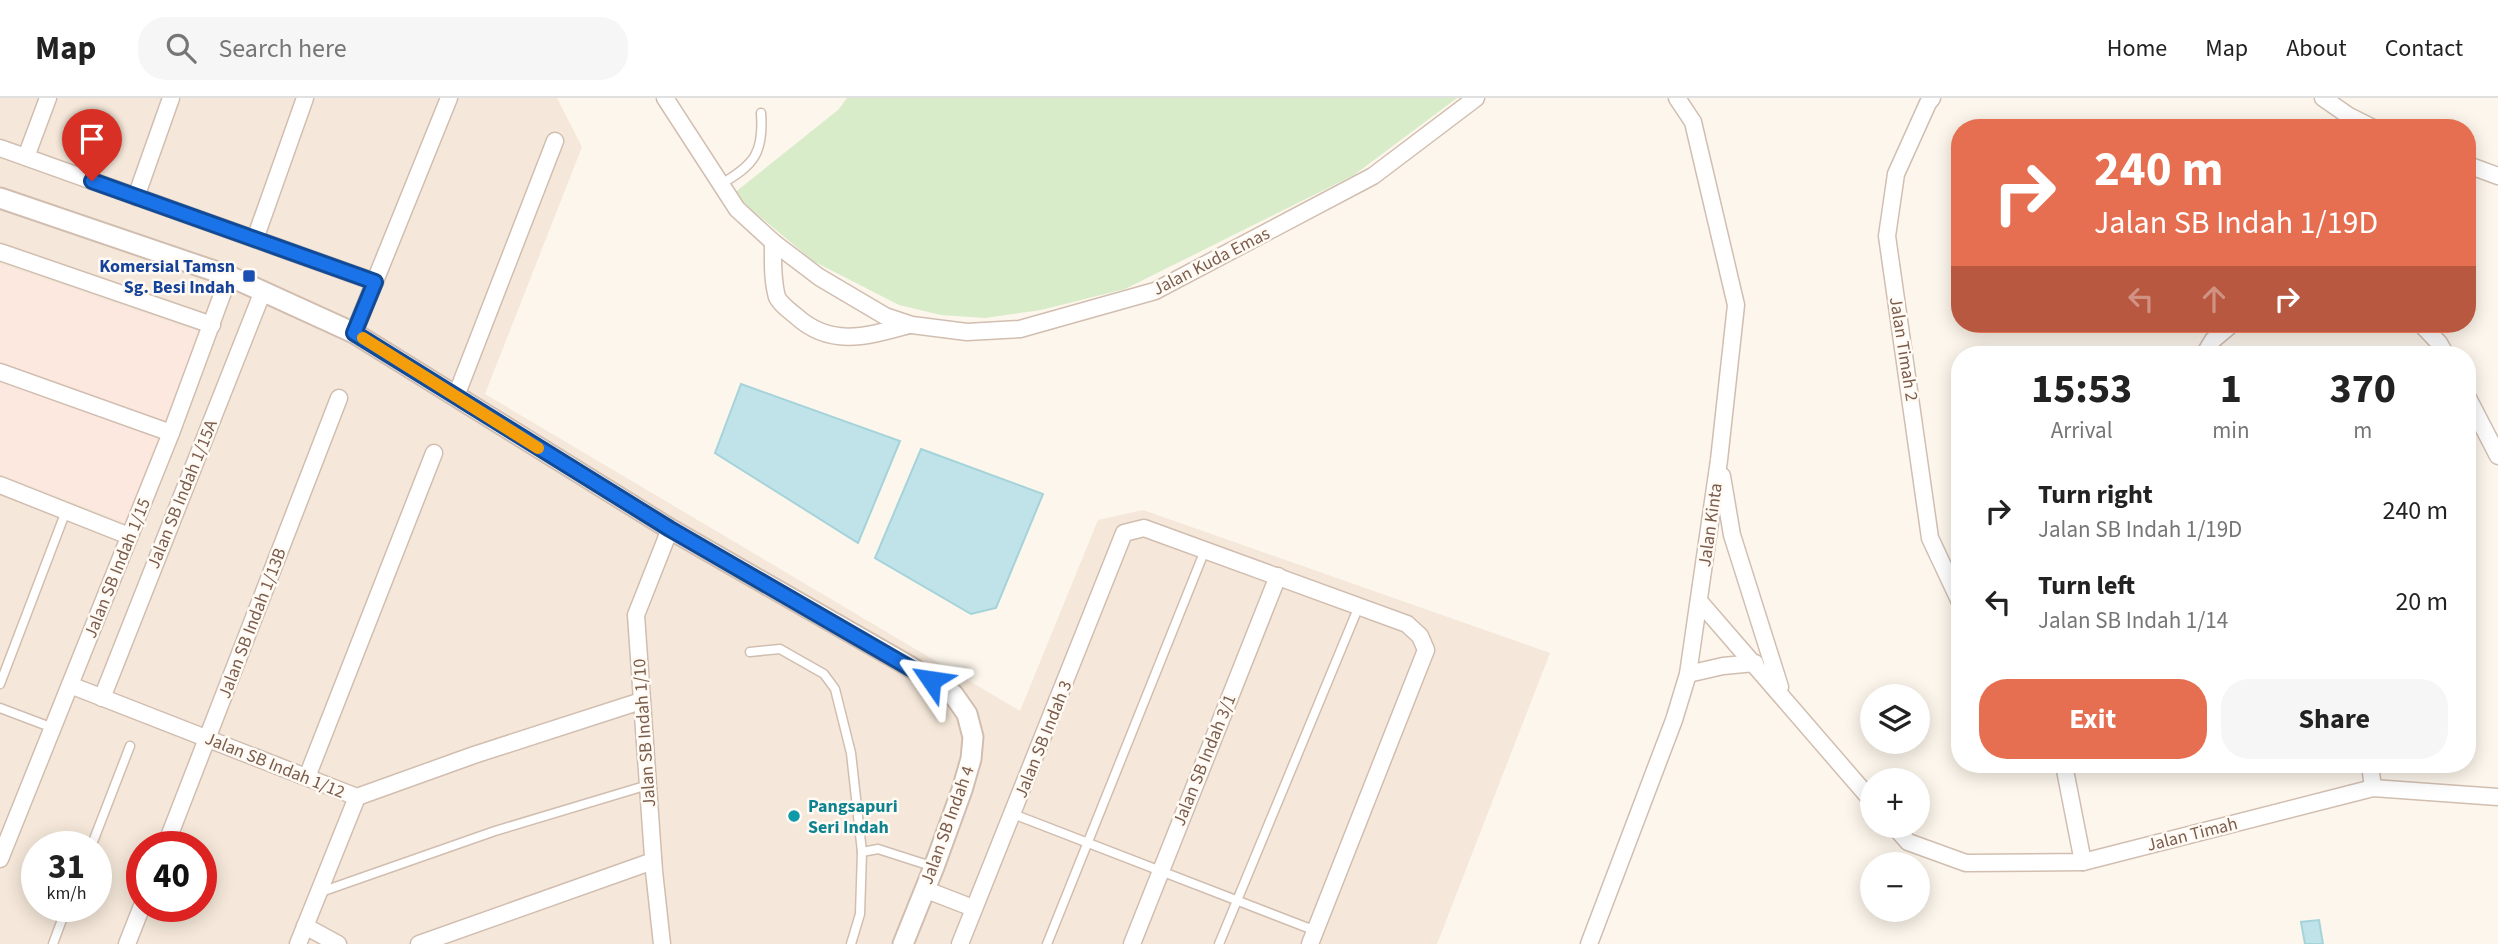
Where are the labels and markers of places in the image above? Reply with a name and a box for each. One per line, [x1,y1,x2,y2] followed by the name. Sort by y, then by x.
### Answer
[62,109,122,181] pin
[99,254,235,300] place label: Komersial Tamsn Sg. Besi Indah
[241,268,257,284] marker: Komersial Tamsn Sg. Besi Indah
[808,794,898,840] place label: Pangsapuri Seri Indah
[786,808,802,824] marker: Pangsapuri Seri Indah

